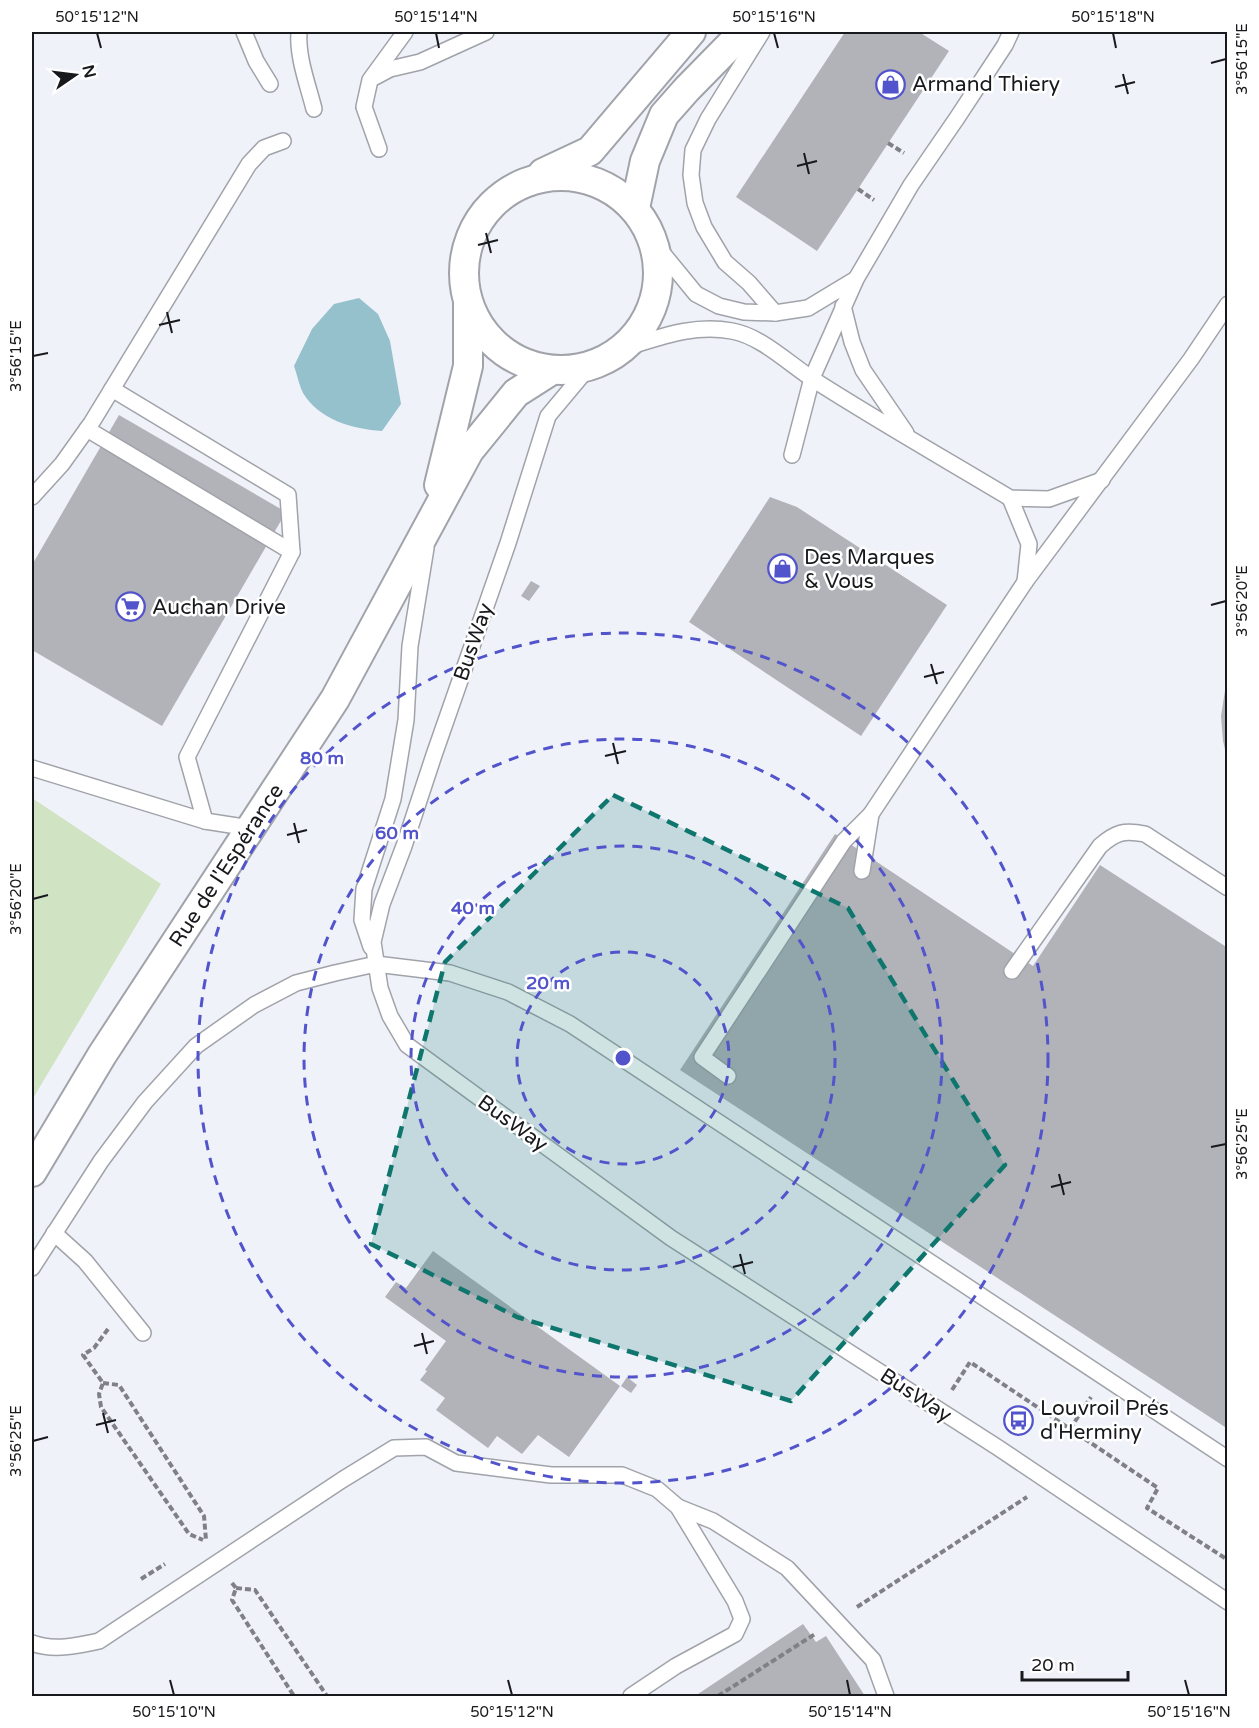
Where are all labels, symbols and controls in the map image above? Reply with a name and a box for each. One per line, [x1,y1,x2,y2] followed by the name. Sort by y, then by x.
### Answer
[55,8,139,26] text: 50°15'12"N
[394,8,478,26] text: 50°15'14"N
[732,8,816,26] text: 50°15'16"N
[1071,8,1155,26] text: 50°15'18"N
[1233,23,1251,95] text: 3°56'15"E
[45,45,105,105] north arrow
[77,63,100,80] text: N
[875,68,907,100] shop icon: Armand Thiery
[912,72,1060,97] place label: Armand Thiery
[7,320,25,392] text: 3°56'15"E
[804,545,935,594] place label: Des Marques & Vous
[767,553,799,585] shop icon: Des Marques & Vous
[1233,565,1251,637] text: 3°56'20"E
[115,591,147,623] supermarket icon: Auchan Drive
[152,595,286,620] place label: Auchan Drive
[449,600,498,684] street label: BusWay
[300,747,344,769] text: 80 m
[164,779,289,952] street label: Rue de l'Espérance
[375,822,419,844] text: 60 m
[7,863,25,935] text: 3°56'20"E
[451,897,495,919] text: 40 m
[526,972,570,994] text: 20 m
[613,1048,633,1068] centre of rings
[473,1090,553,1157] street label: BusWay
[1233,1108,1251,1180] text: 3°56'25"E
[875,1363,956,1428] street label: BusWay
[1040,1396,1169,1445] place label: Louvroil Prés d'Herminy
[1003,1404,1035,1436] bus stop icon: Louvroil Prés d'Herminy
[7,1405,25,1477] text: 3°56'25"E
[1022,1644,1128,1682] scale bar
[1031,1654,1075,1676] text: 20 m
[132,1703,216,1721] text: 50°15'10"N
[470,1703,554,1721] text: 50°15'12"N
[808,1703,892,1721] text: 50°15'14"N
[1147,1703,1231,1721] text: 50°15'16"N

